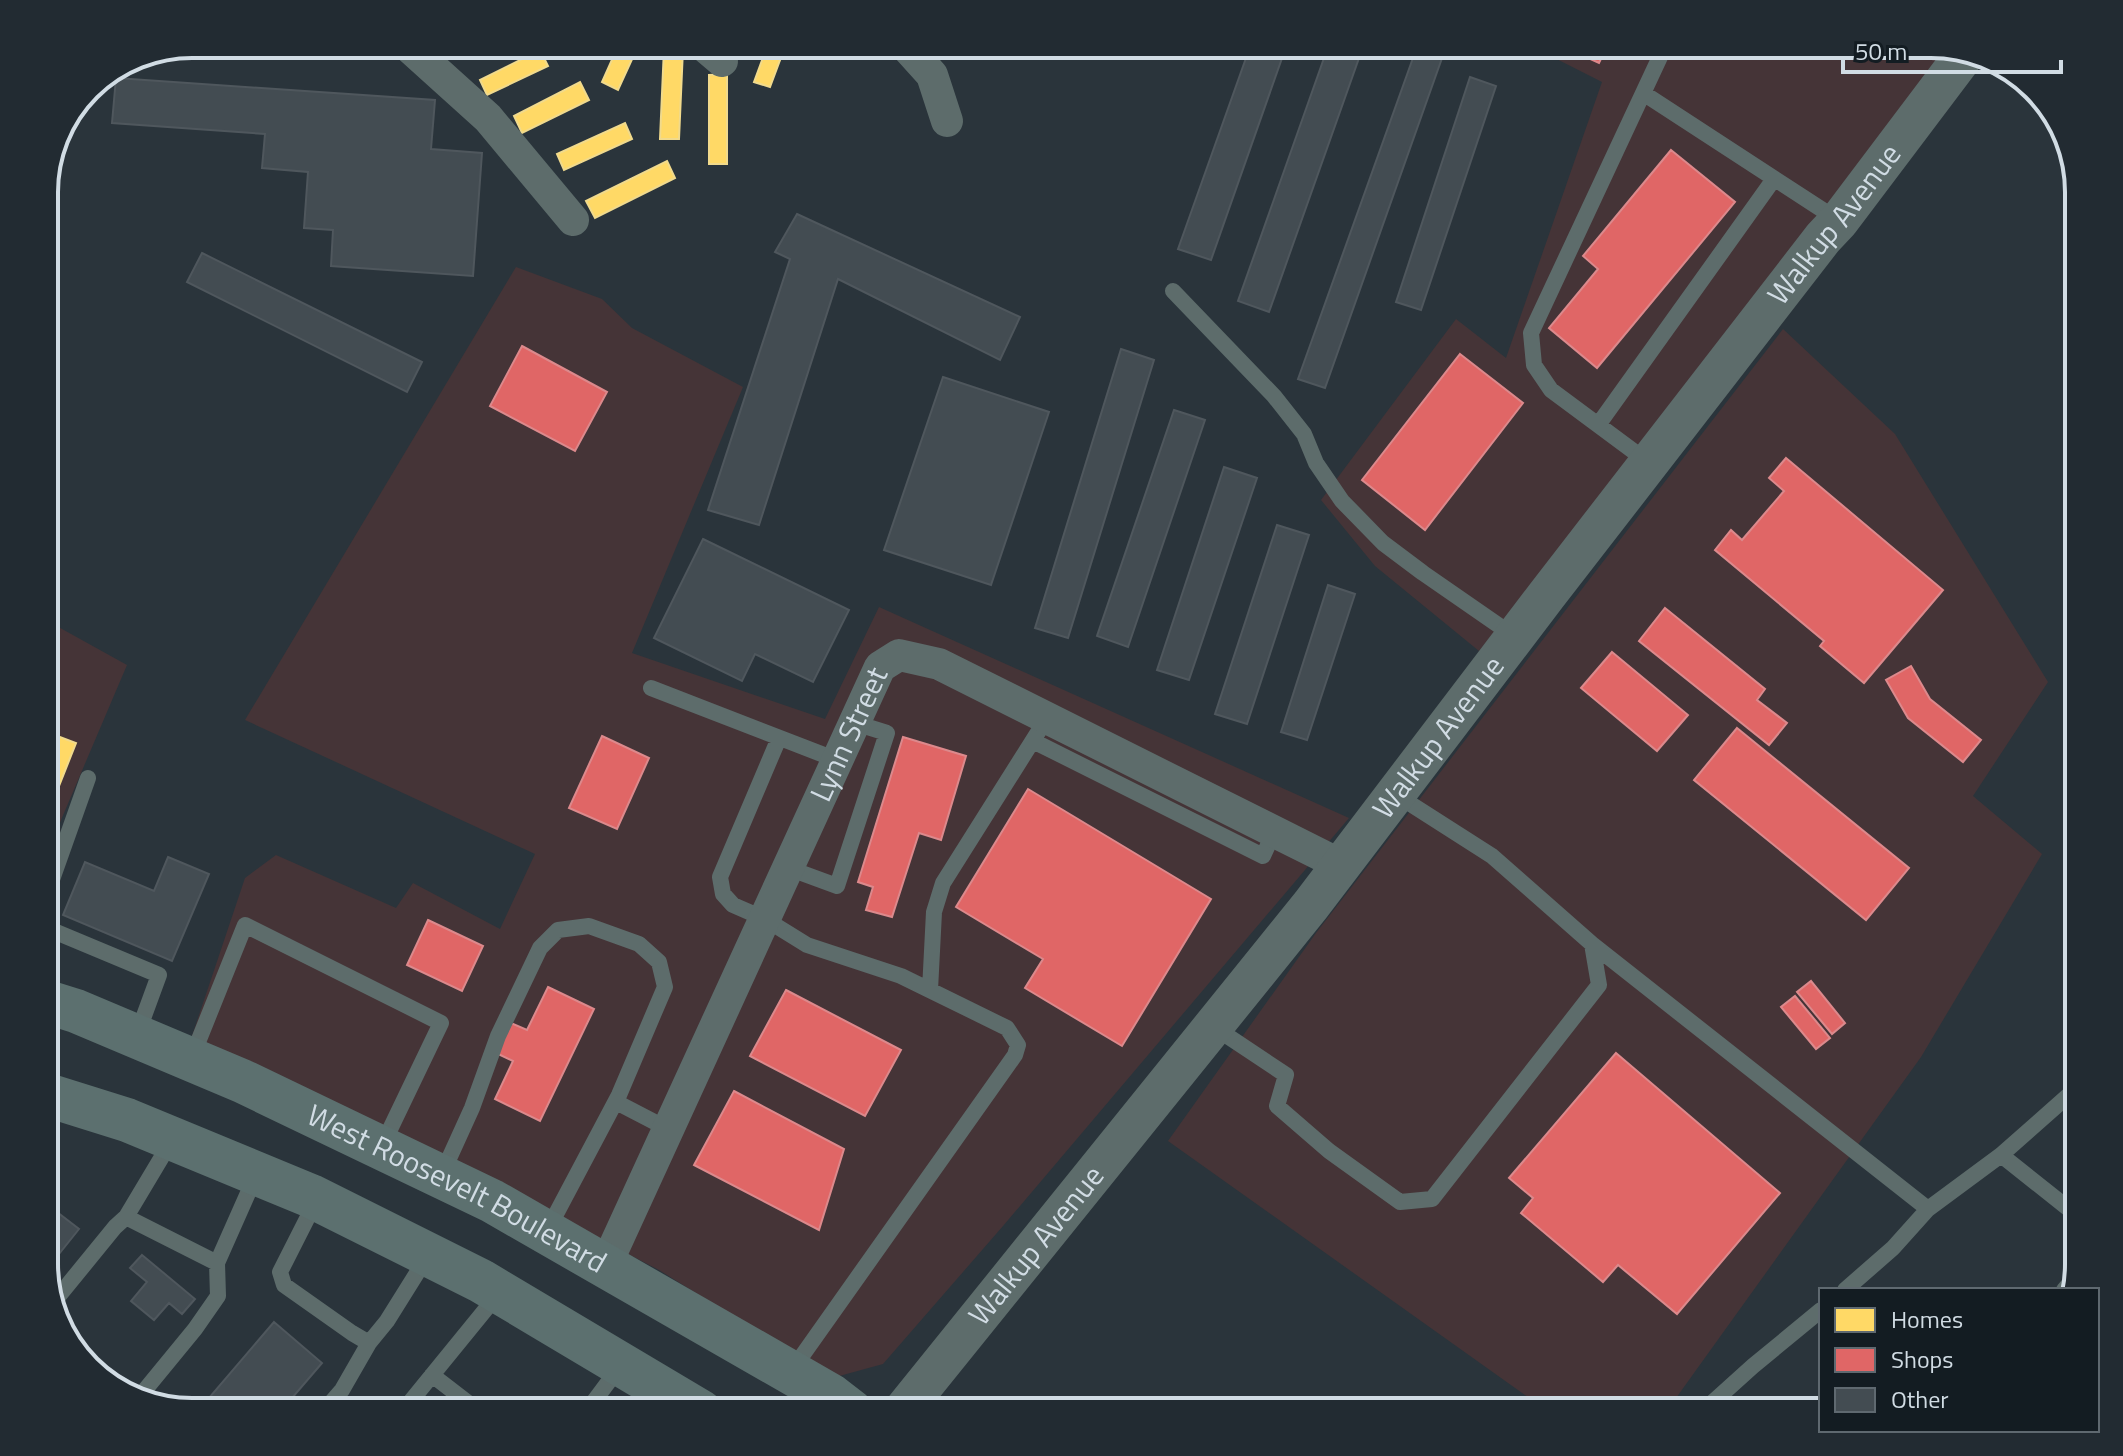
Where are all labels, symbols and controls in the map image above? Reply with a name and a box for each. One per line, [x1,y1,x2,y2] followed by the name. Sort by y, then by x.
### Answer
[1843,24,2061,74] scale bar
[1855,33,1907,69] text: 50 m
[1755,133,1912,314] street label: Walkup Avenue
[1360,645,1515,828] street label: Walkup Avenue
[797,659,899,809] street label: Lynn Street
[300,1092,616,1284] street label: West Roosevelt Boulevard
[957,1155,1115,1335] street label: Walkup Avenue
[1819,1288,2099,1432] legend
[1891,1301,1963,1337] text: Homes
[1891,1341,1953,1377] text: Shops
[1891,1381,1949,1417] text: Other

